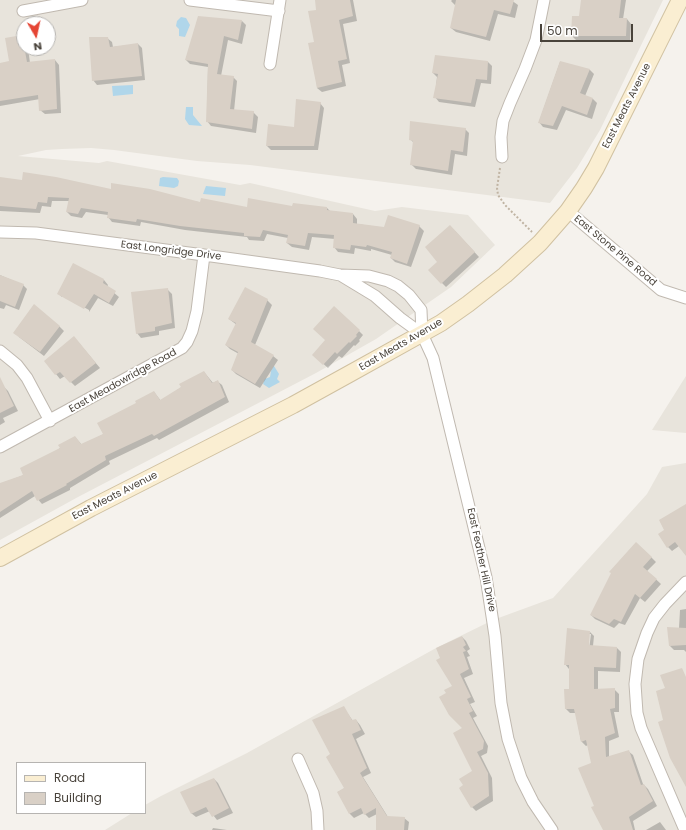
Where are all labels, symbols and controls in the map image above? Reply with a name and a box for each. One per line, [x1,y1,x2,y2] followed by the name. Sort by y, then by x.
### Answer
[16,16,56,56] north arrow
[542,16,635,42] scale bar
[547,22,578,39] text: 50 m
[32,38,43,55] text: N
[600,61,654,151] street label: East Meats Avenue
[571,213,659,289] street label: East Stone Pine Road
[120,239,222,263] street label: East Longridge Drive
[357,316,445,374] street label: East Meats Avenue
[67,346,179,416] street label: East Meadowridge Road
[70,469,160,523] street label: East Meats Avenue
[464,507,498,613] street label: East Feather Hill Drive
[16,762,146,814] legend
[54,769,85,786] text: Road
[54,789,102,806] text: Building

